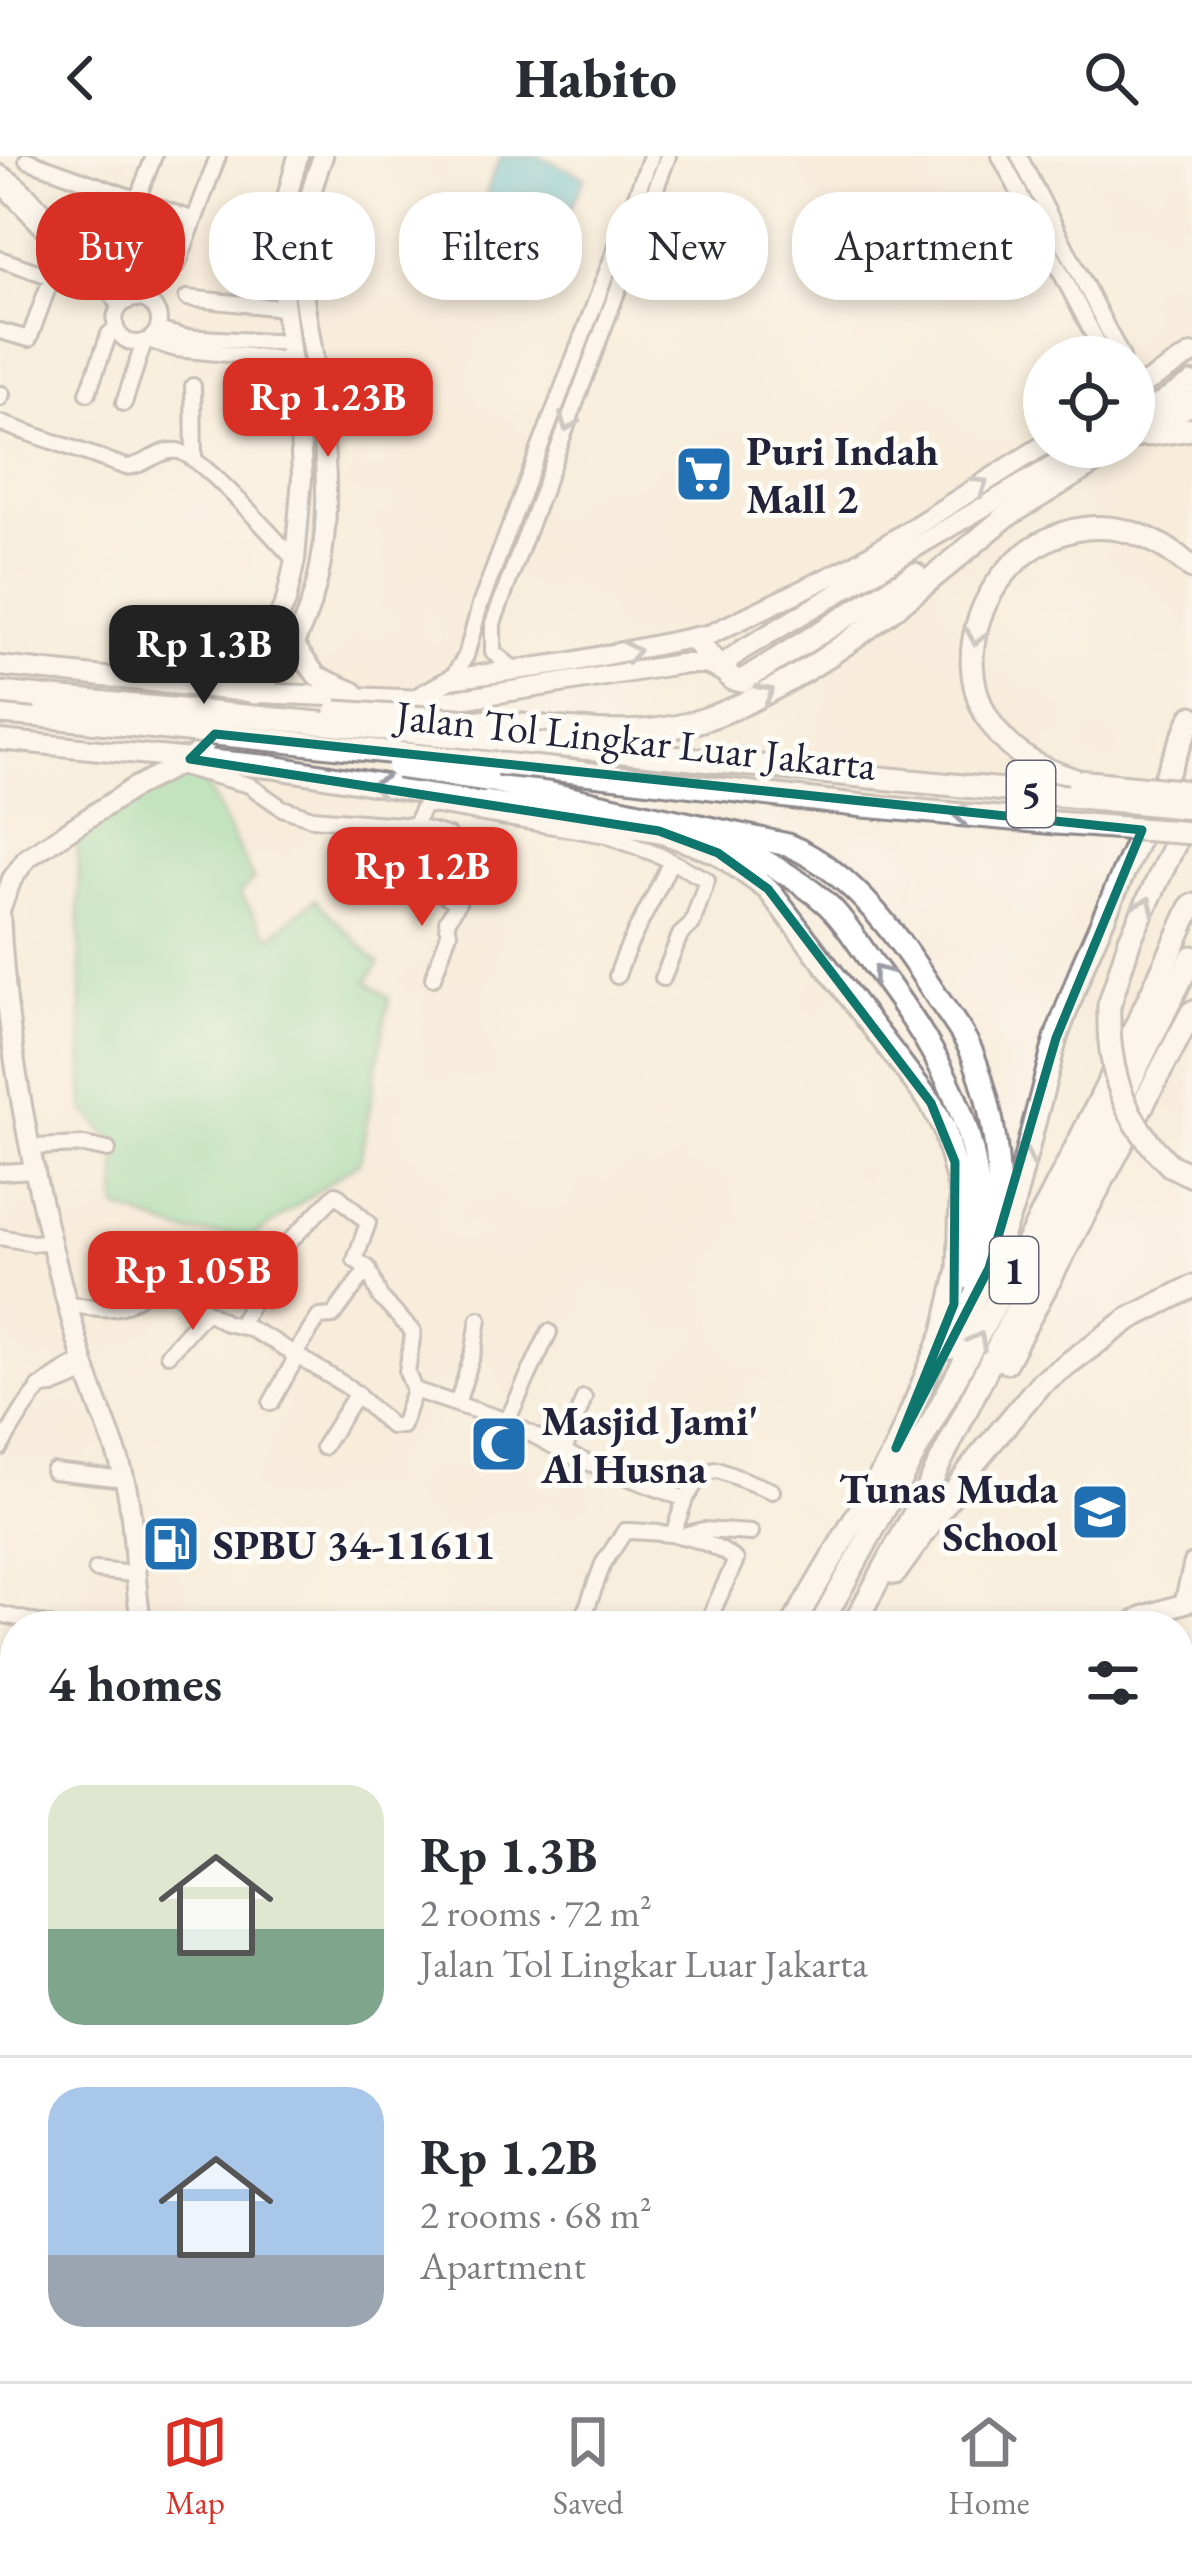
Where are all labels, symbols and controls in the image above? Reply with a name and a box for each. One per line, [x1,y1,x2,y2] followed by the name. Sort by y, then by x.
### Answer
[515,43,677,113] text: Habito
[48,45,114,111] icon: back
[1078,45,1144,111] icon: search
[36,192,185,300] chip: Buy
[209,192,375,300] chip: Rent
[399,192,582,300] chip: Filters
[606,192,768,300] chip: New
[792,192,1055,300] chip: Apartment
[1023,336,1155,468] map controls
[1023,336,1155,468] button: locate
[204,358,452,460] pin: Rp 1.23B
[250,371,406,422] text: Rp 1.23B
[558,411,582,432] one-way arrow
[746,423,939,526] place label: Puri Indah Mall 2
[673,443,735,505] supermarket icon: Puri Indah Mall 2
[967,477,989,499] one-way arrow
[93,605,315,707] pin: Rp 1.3B
[136,618,272,669] text: Rp 1.3B
[965,627,990,647] one-way arrow
[621,640,641,665] one-way arrow
[753,684,774,707] one-way arrow
[390,687,879,793] street label: Jalan Tol Lingkar Luar Jakarta
[1007,761,1055,827] road number: 5
[369,774,389,799] one-way arrow
[950,802,969,827] one-way arrow
[311,827,533,929] pin: Rp 1.2B
[354,840,490,891] text: Rp 1.2B
[1132,896,1155,917] one-way arrow
[872,964,894,986] one-way arrow
[1011,1147,1036,1167] one-way arrow
[69,1231,317,1333] pin: Rp 1.05B
[990,1237,1038,1303] road number: 1
[115,1244,271,1295] text: Rp 1.05B
[964,1331,987,1352] one-way arrow
[540,1393,758,1496] place label: Masjid Jami' Al Husna
[468,1413,530,1475] mosque icon: Masjid Jami' Al Husna
[839,1461,1059,1564] place label: Tunas Muda School
[1069,1481,1131,1543] school or university icon: Tunas Muda School
[140,1513,202,1575] fuel station icon: SPBU 34-11611
[213,1517,496,1572] place label: SPBU 34-11611
[48,1650,222,1716] text: 4 homes
[1080,1650,1146,1716] icon: filters
[420,1821,597,1887] text: Rp 1.3B
[144,1833,288,1977] icon: home
[420,1887,652,1938] text: 2 rooms · 72 m²
[420,1938,868,1989] text: Jalan Tol Lingkar Luar Jakarta
[420,2123,597,2189] text: Rp 1.2B
[144,2135,288,2279] icon: home
[420,2189,652,2240] text: 2 rooms · 68 m²
[420,2240,586,2291] text: Apartment
[162,2409,228,2524] tab: Map
[553,2409,624,2524] tab: Saved
[948,2409,1030,2524] tab: Home

